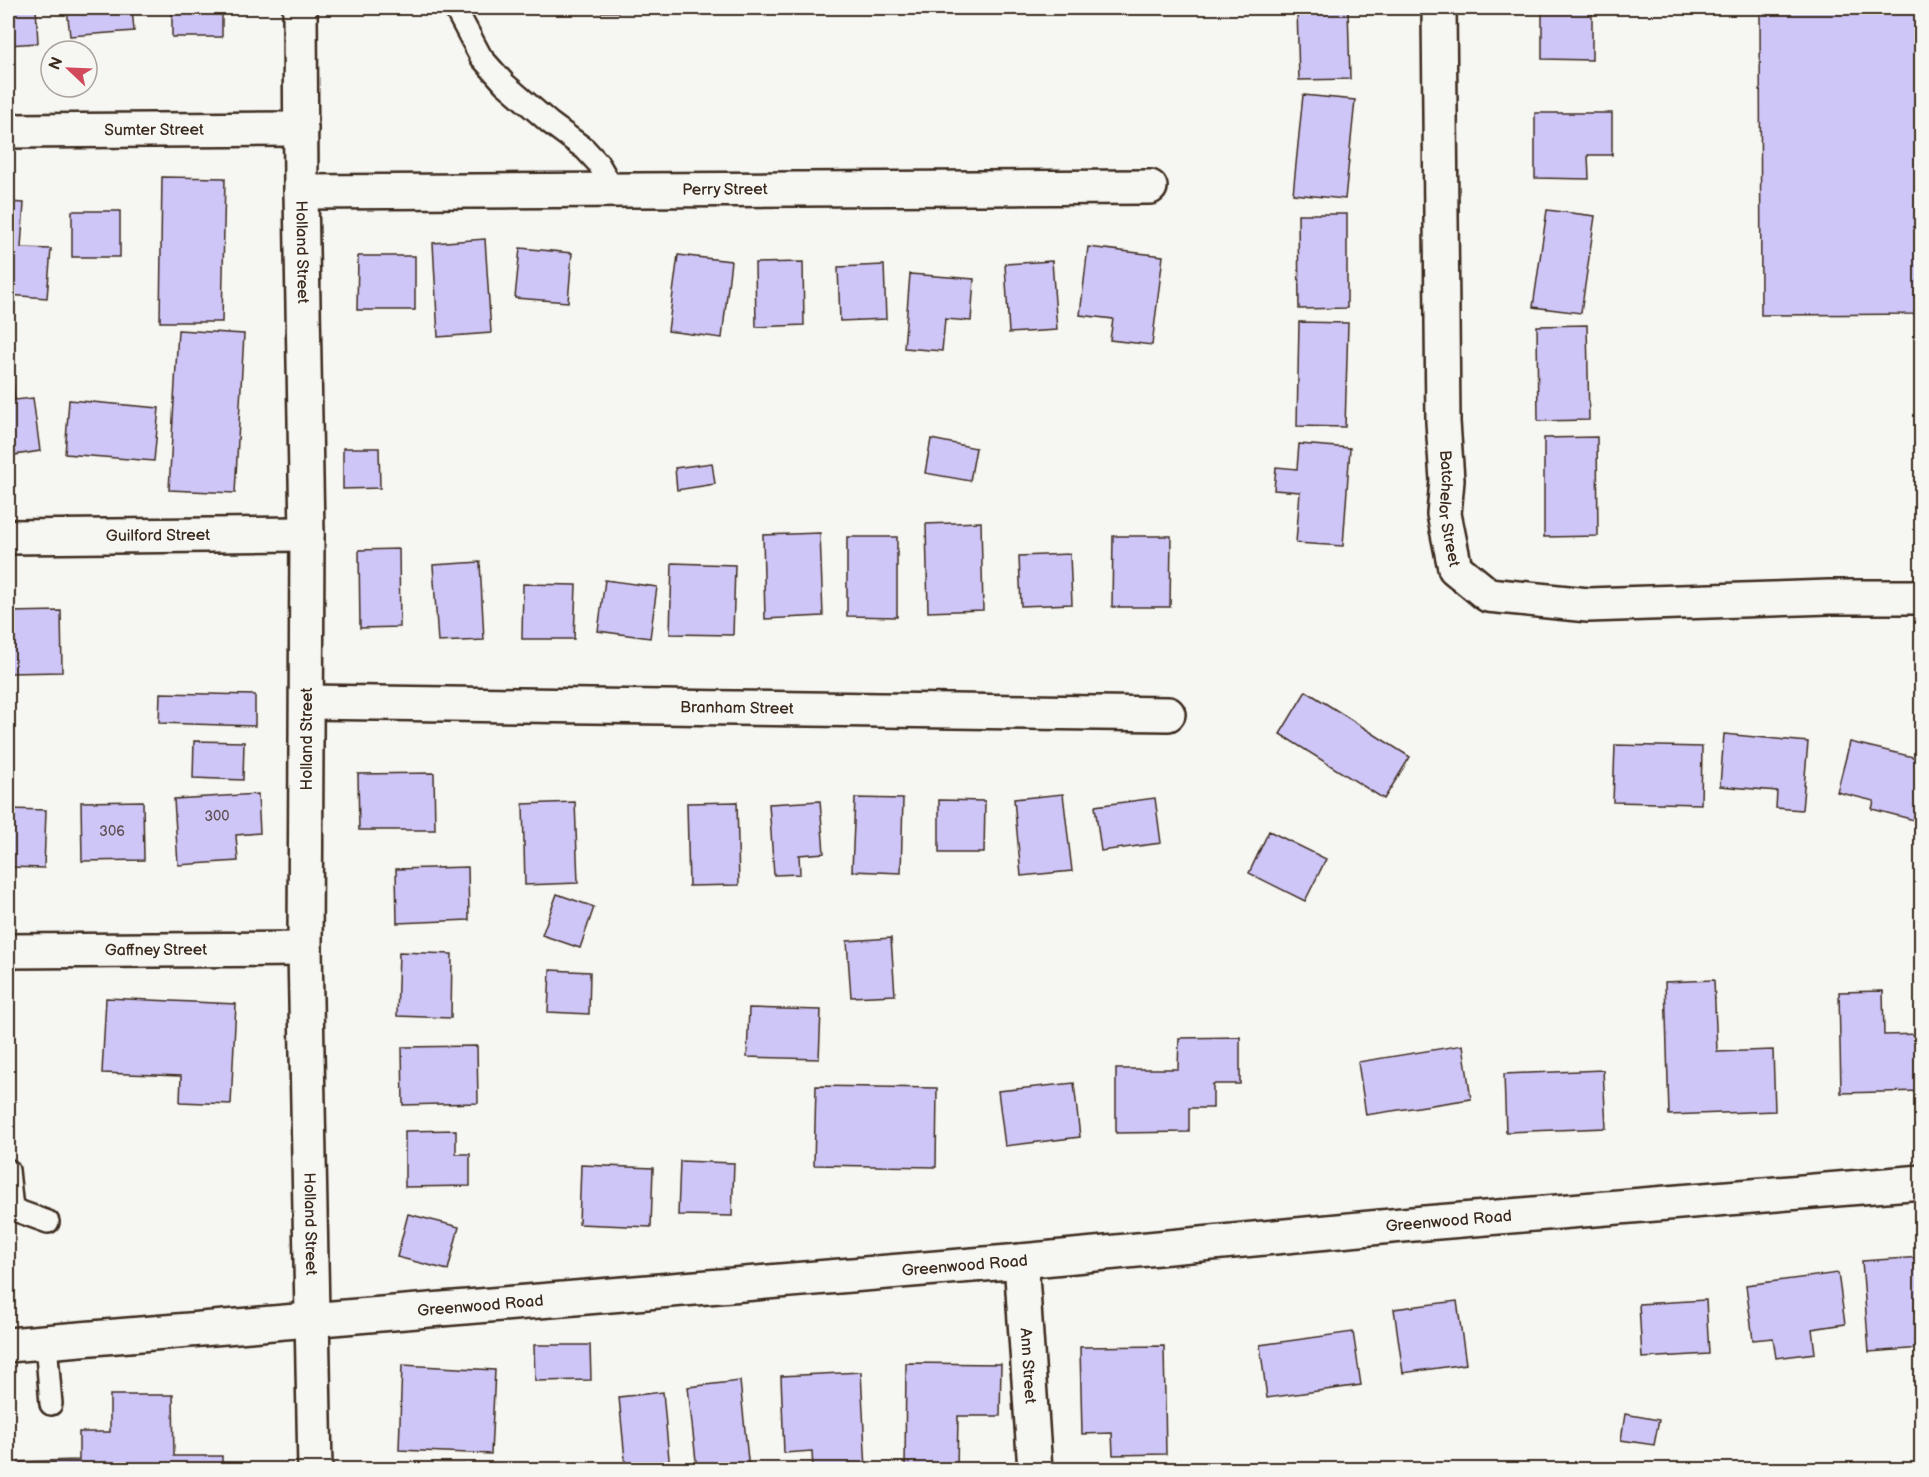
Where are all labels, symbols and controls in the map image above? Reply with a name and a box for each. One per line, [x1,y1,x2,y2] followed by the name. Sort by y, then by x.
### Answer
[39,39,99,99] north arrow
[45,54,68,73] text: N
[104,120,204,140] street label: Sumter Street
[682,180,768,199] street label: Perry Street
[292,200,312,304] street label: Holland Street
[1435,449,1464,568] street label: Batchelor Street
[106,525,210,546] street label: Guilford Street
[298,687,317,791] street label: Holland Street
[680,698,794,718] street label: Branham Street
[204,808,230,825] house number: 300
[99,823,125,840] house number: 306
[105,940,207,960] street label: Gaffney Street
[300,1172,321,1276] street label: Holland Street
[1385,1206,1512,1236] street label: Greenwood Road
[901,1251,1029,1280] street label: Greenwood Road
[417,1291,544,1321] street label: Greenwood Road
[1016,1327,1040,1404] street label: Ann Street

